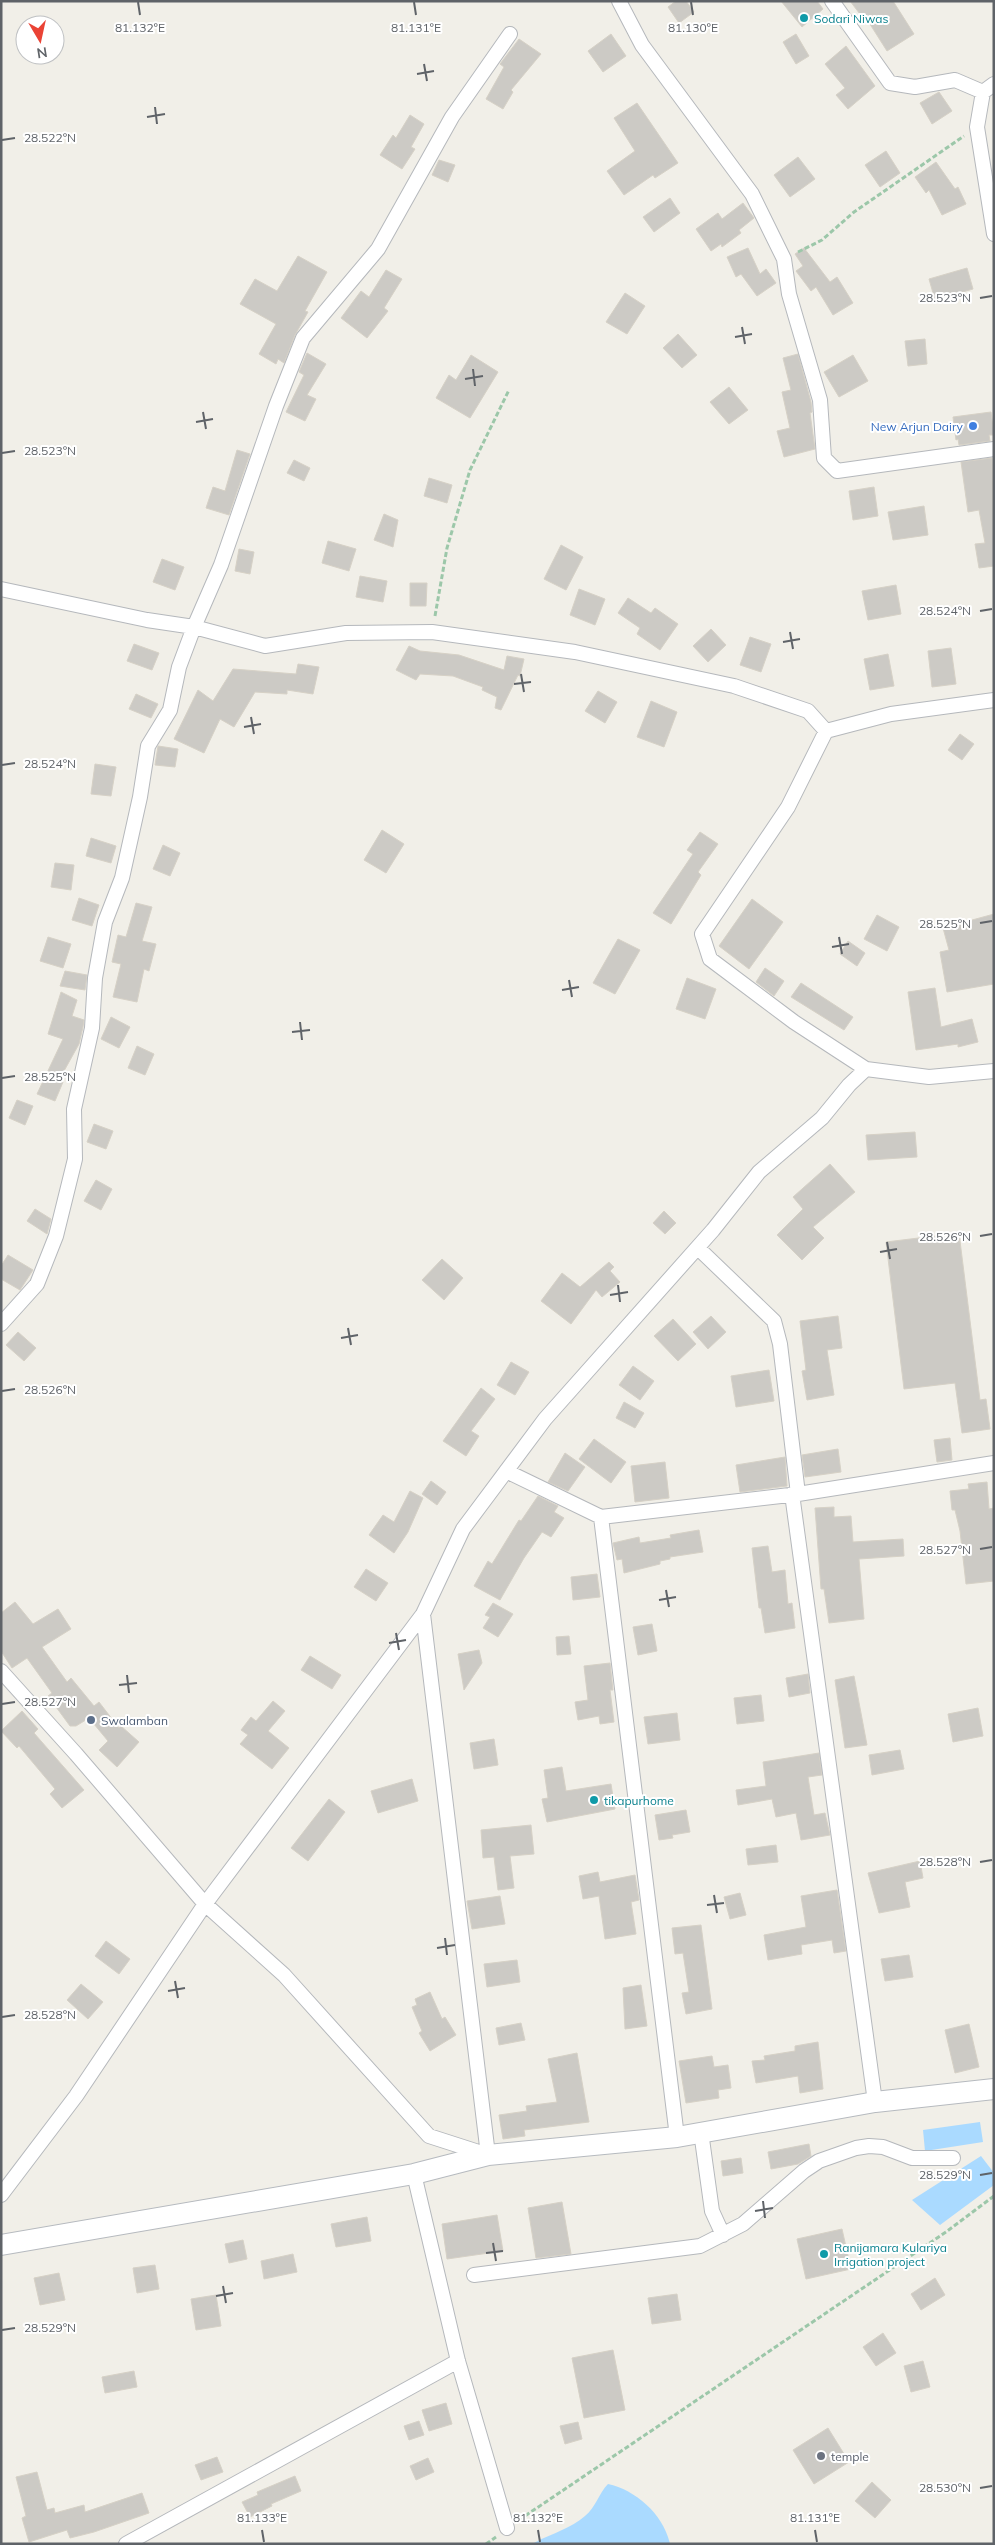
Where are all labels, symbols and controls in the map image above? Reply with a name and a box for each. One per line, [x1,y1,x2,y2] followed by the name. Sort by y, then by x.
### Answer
[814,11,888,26] place label: Sodari Niwas
[798,12,810,24] marker: Sodari Niwas
[15,15,65,65] north arrow
[115,20,165,35] text: 81.132°E
[391,20,441,35] text: 81.131°E
[668,20,718,35] text: 81.130°E
[35,43,49,63] text: N
[24,130,76,145] text: 28.522°N
[919,290,971,305] text: 28.523°N
[871,419,964,434] place label: New Arjun Dairy
[967,420,979,432] marker: New Arjun Dairy
[24,443,76,458] text: 28.523°N
[919,603,971,618] text: 28.524°N
[24,756,76,771] text: 28.524°N
[919,916,971,931] text: 28.525°N
[24,1069,76,1084] text: 28.525°N
[919,1229,971,1244] text: 28.526°N
[24,1382,76,1397] text: 28.526°N
[919,1542,971,1557] text: 28.527°N
[24,1694,76,1709] text: 28.527°N
[101,1713,168,1728] place label: Swalamban
[85,1714,97,1726] marker: Swalamban
[604,1793,674,1808] place label: tikapurhome
[588,1794,600,1806] marker: tikapurhome
[919,1854,971,1869] text: 28.528°N
[24,2007,76,2022] text: 28.528°N
[919,2167,971,2182] text: 28.529°N
[834,2240,947,2269] place label: Ranijamara Kulariya Irrigation project
[818,2248,830,2260] marker: Ranijamara Kulariya Irrigation project
[24,2320,76,2335] text: 28.529°N
[831,2449,869,2464] place label: temple
[815,2450,827,2462] marker: temple
[919,2480,971,2495] text: 28.530°N
[237,2510,287,2525] text: 81.133°E
[513,2510,563,2525] text: 81.132°E
[790,2510,840,2525] text: 81.131°E

